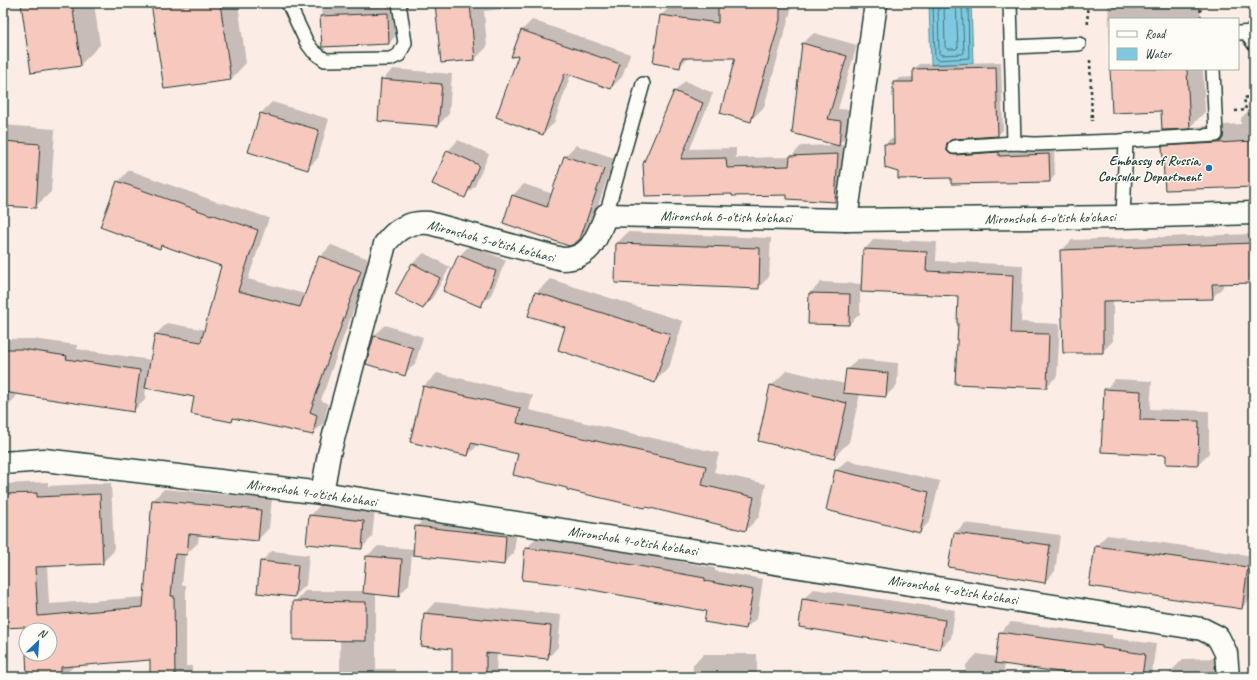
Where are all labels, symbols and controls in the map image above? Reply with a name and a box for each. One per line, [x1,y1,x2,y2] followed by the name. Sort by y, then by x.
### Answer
[1109,18,1239,70] legend
[1145,26,1167,42] text: Road
[1145,46,1173,62] text: Water
[1098,152,1202,185] place label: Embassy of Russia, Consular Department
[1204,163,1214,173] marker: Embassy of Russia, Consular Department
[660,207,794,227] street label: Mironshoh 6-o'tish ko'chasi
[984,208,1118,228] street label: Mironshoh 6-o'tish ko'chasi
[426,216,559,267] street label: Mironshoh 5-o'tish ko'chasi
[246,475,380,511] street label: Mironshoh 4-o'tish ko'chasi
[567,522,701,560] street label: Mironshoh 4-o'tish ko'chasi
[887,571,1021,609] street label: Mironshoh 4-o'tish ko'chasi
[18,622,58,662] north arrow
[36,625,50,642] text: N

